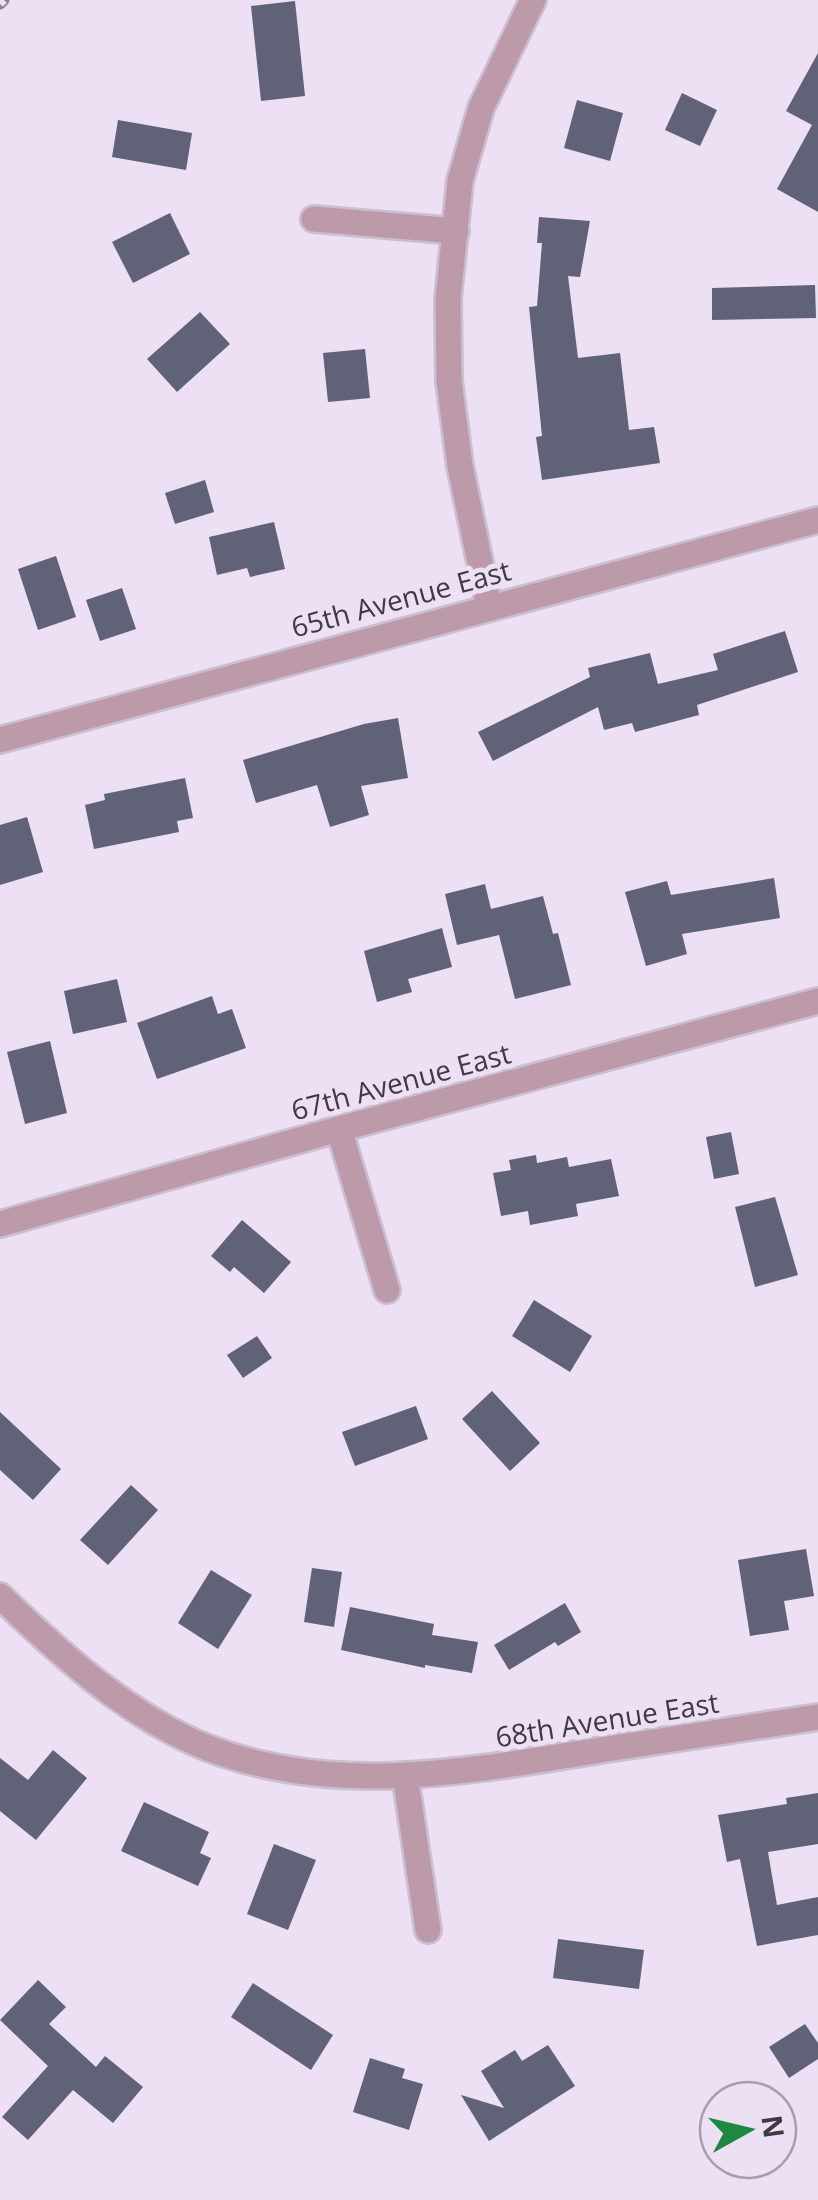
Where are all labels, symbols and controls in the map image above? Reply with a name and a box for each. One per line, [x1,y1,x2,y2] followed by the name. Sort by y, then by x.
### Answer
[287,550,515,646] street label: 65th Avenue East
[287,1033,515,1129] street label: 67th Avenue East
[492,1683,721,1755] street label: 68th Avenue East
[698,2080,798,2180] north arrow
[753,2112,794,2140] text: N

